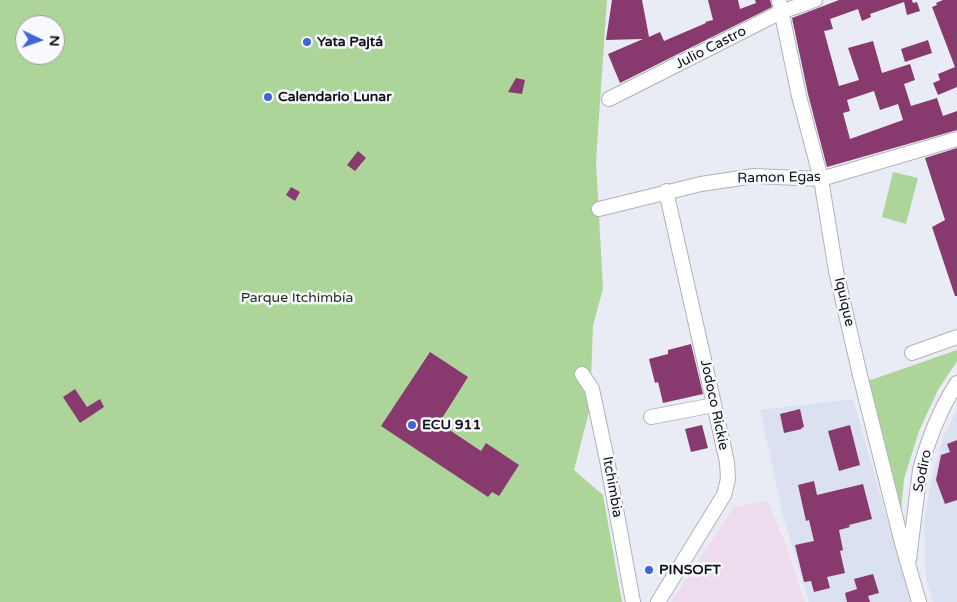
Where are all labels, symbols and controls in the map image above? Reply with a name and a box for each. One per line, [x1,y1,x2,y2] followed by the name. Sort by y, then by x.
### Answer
[15,15,65,65] north arrow
[673,23,749,73] street label: Julio Castro
[317,34,383,50] place label: Yata Pajtá
[46,35,63,47] text: N
[301,36,313,48] marker: Yata Pajtá
[278,89,392,105] place label: Calendario Lunar
[262,91,274,103] marker: Calendario Lunar
[737,169,821,187] street label: Ramon Egas
[830,276,858,328] street label: Iquique
[241,290,353,306] park label: Parque Itchimbía
[696,358,732,452] street label: Jodoco Rickie
[422,417,481,433] place label: ECU 911
[406,419,418,431] marker: ECU 911
[910,448,936,494] street label: Sodiro
[598,455,626,519] street label: Itchimbia
[659,562,721,578] place label: PINSOFT
[643,564,655,576] marker: PINSOFT

